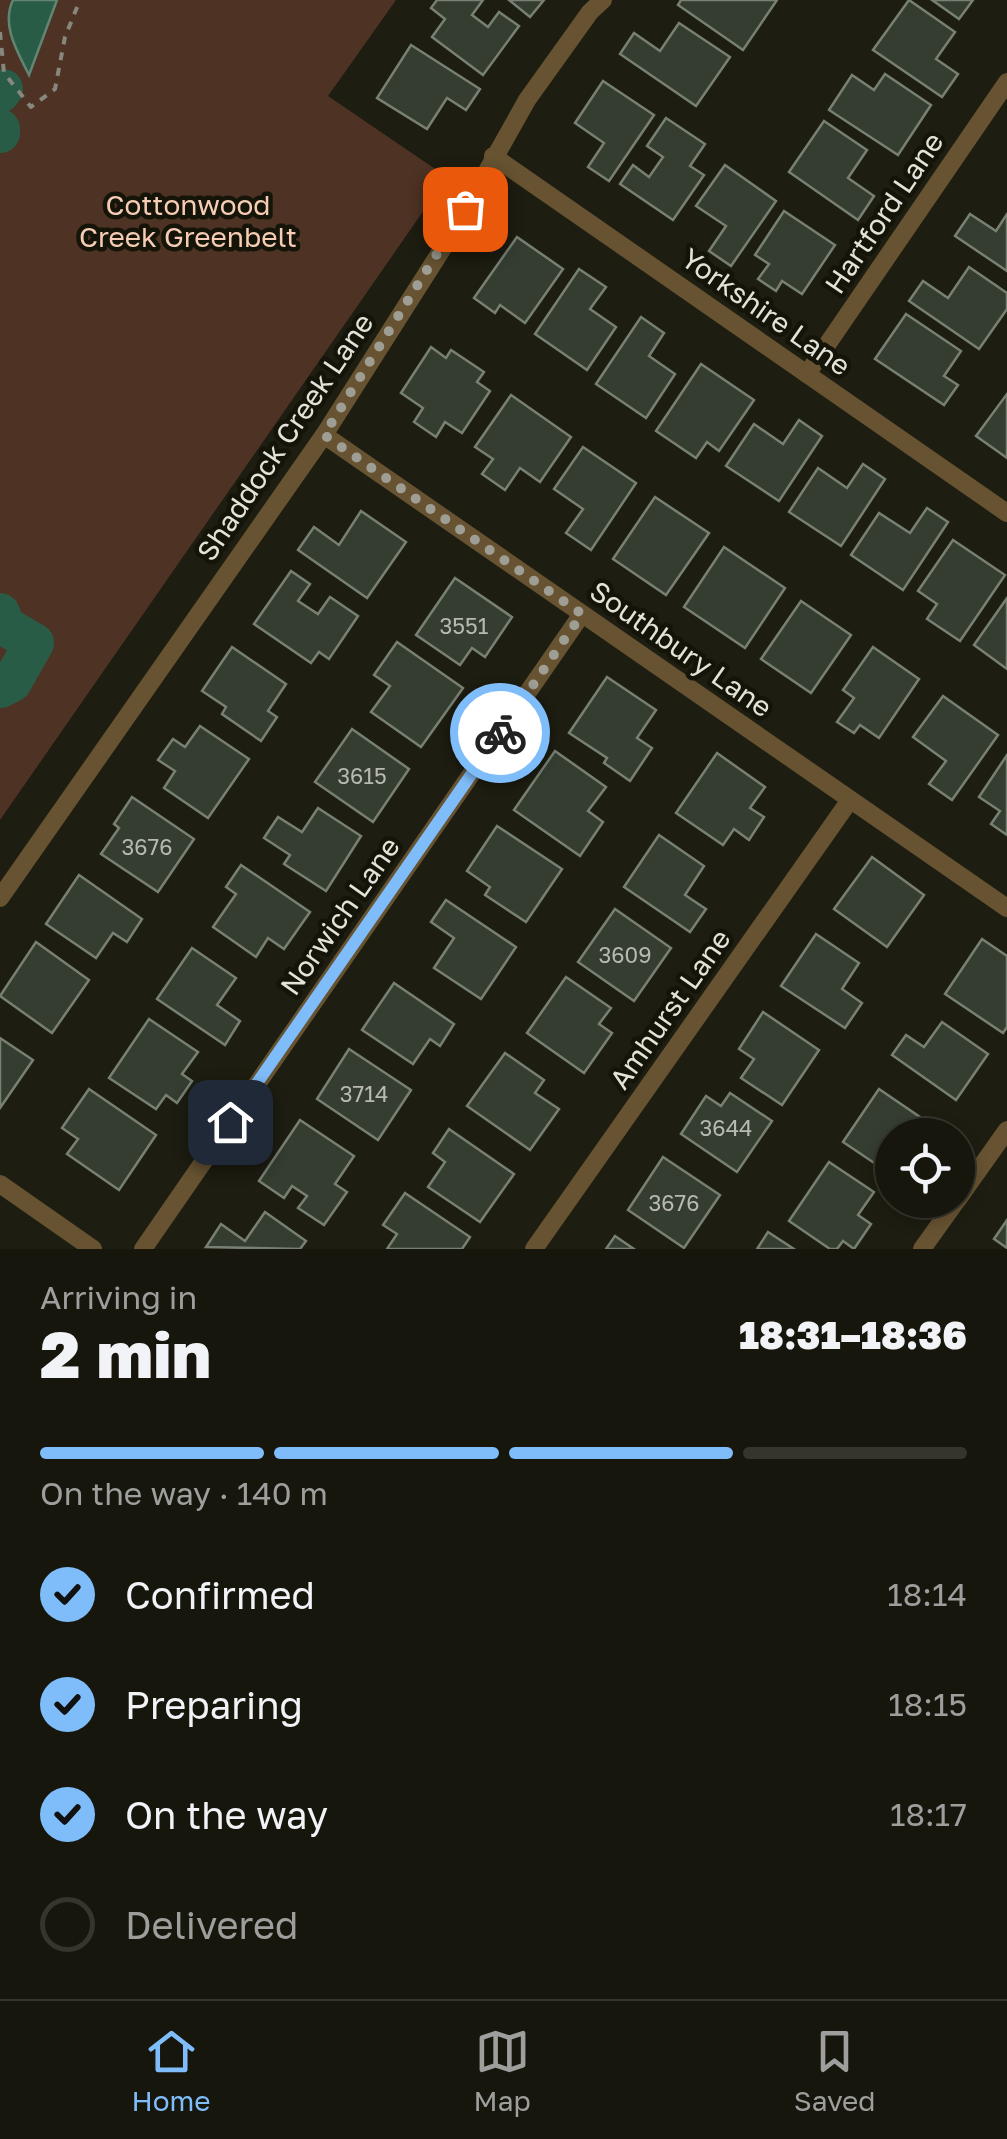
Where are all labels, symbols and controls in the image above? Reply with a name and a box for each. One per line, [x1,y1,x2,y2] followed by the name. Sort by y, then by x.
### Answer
[818,126,950,299] street label: Hartford Lane
[423,167,508,252] pin
[438,182,493,237] icon: bag
[79,188,297,253] park label: Cottonwood Creek Greenbelt
[676,241,857,382] street label: Yorkshire Lane
[190,307,380,566] street label: Shaddock Creek Lane
[584,574,778,724] street label: Southbury Lane
[439,612,489,639] house number: 3551
[450,683,550,783] courier
[473,706,528,761] icon: bike
[337,762,387,789] house number: 3615
[273,831,406,1001] street label: Norwich Lane
[121,833,173,860] house number: 3676
[602,923,737,1095] street label: Amhurst Lane
[598,941,652,968] house number: 3609
[188,1080,273,1165] pin
[340,1080,388,1107] house number: 3714
[203,1095,258,1150] icon: home
[699,1114,753,1141] house number: 3644
[875,1118,975,1218] map controls
[875,1118,975,1218] button: locate
[648,1189,700,1216] house number: 3676
[40,1278,197,1316] text: Arriving in
[739,1312,967,1357] text: 18:31–18:36
[40,1314,211,1392] text: 2 min
[40,1474,328,1512] text: On the way · 140 m
[40,1567,95,1622] icon: check
[125,1572,315,1617] text: Confirmed
[887,1575,967,1613] text: 18:14
[40,1677,95,1732] icon: check
[125,1682,303,1727] text: Preparing
[888,1685,967,1723] text: 18:15
[40,1787,95,1842] icon: check
[125,1792,328,1837] text: On the way
[890,1795,967,1833] text: 18:17
[125,1902,298,1947] text: Delivered
[132,2024,211,2117] tab: Home
[474,2024,531,2117] tab: Map
[794,2024,876,2117] tab: Saved

